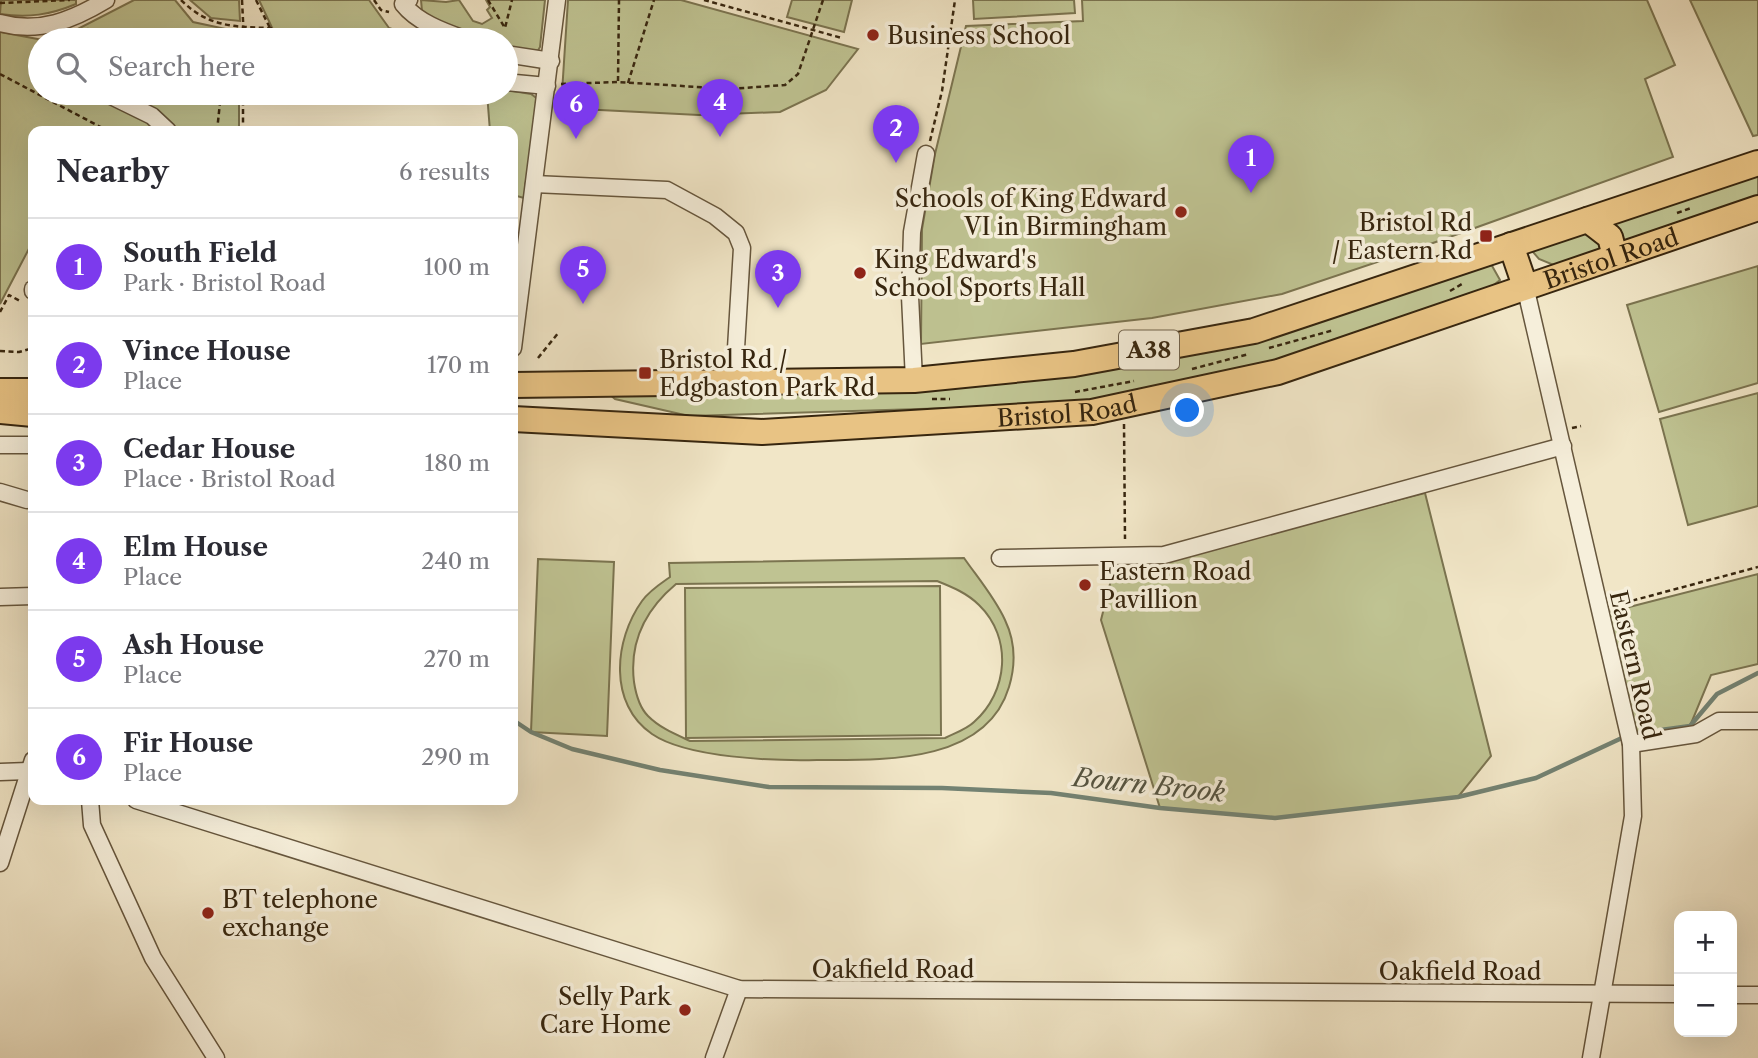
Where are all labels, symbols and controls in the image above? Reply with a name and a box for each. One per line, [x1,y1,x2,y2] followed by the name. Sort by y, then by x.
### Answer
[887,21,1071,50] place label: Business School
[865,27,881,43] marker: Business School
[28,28,518,105] search box
[52,48,90,86] icon: search
[108,51,255,83] text: Search here
[697,79,743,137] pin: 4
[553,81,599,139] pin: 6
[873,105,919,163] pin: 2
[1228,135,1274,193] pin: 1
[56,153,169,190] text: Nearby
[399,158,490,186] text: 6 results
[895,184,1167,241] place label: Schools of King Edward VI in Birmingham
[1173,204,1189,220] marker: Schools of King Edward VI in Birmingham
[1332,208,1472,265] place label: Bristol Rd / Eastern Rd
[1540,222,1682,295] street label: Bristol Road
[1478,228,1494,244] marker: Bristol Rd / Eastern Rd
[123,237,277,269] text: South Field
[874,245,1085,302] place label: King Edward's School Sports Hall
[560,246,606,304] pin: 5
[755,250,801,308] pin: 3
[74,253,84,281] text: 1
[424,253,490,281] text: 100 m
[852,265,868,281] marker: King Edward's School Sports Hall
[123,269,326,297] text: Park · Bristol Road
[1119,330,1179,370] road number: A38
[123,335,291,367] text: Vince House
[659,345,875,402] place label: Bristol Rd / Edgbaston Park Rd
[72,351,86,379] text: 2
[427,351,490,379] text: 170 m
[637,365,653,381] marker: Bristol Rd / Edgbaston Park Rd
[123,367,182,395] text: Place
[996,388,1140,432] street label: Bristol Road
[1170,393,1204,427] your location
[123,433,295,465] text: Cedar House
[73,449,86,477] text: 3
[425,449,490,477] text: 180 m
[123,465,335,493] text: Place · Bristol Road
[123,531,268,563] text: Elm House
[72,547,86,575] text: 4
[421,547,490,575] text: 240 m
[1099,557,1252,614] place label: Eastern Road Pavillion
[123,563,182,591] text: Place
[1077,577,1093,593] marker: Eastern Road Pavillion
[1604,588,1666,743] street label: Eastern Road
[123,629,264,661] text: Ash House
[73,645,85,673] text: 5
[423,645,490,673] text: 270 m
[123,661,182,689] text: Place
[123,727,253,759] text: Fir House
[72,743,86,771] text: 6
[421,743,490,771] text: 290 m
[123,759,182,787] text: Place
[1069,761,1227,809] water label: Bourn Brook
[222,885,378,942] place label: BT telephone exchange
[200,905,216,921] marker: BT telephone exchange
[1674,911,1737,1037] map controls
[1674,911,1737,974] button: +
[812,955,975,984] street label: Oakfield Road
[1379,957,1542,986] street label: Oakfield Road
[1674,974,1737,1037] button: −
[540,982,672,1039] place label: Selly Park Care Home
[677,1002,693,1018] marker: Selly Park Care Home

